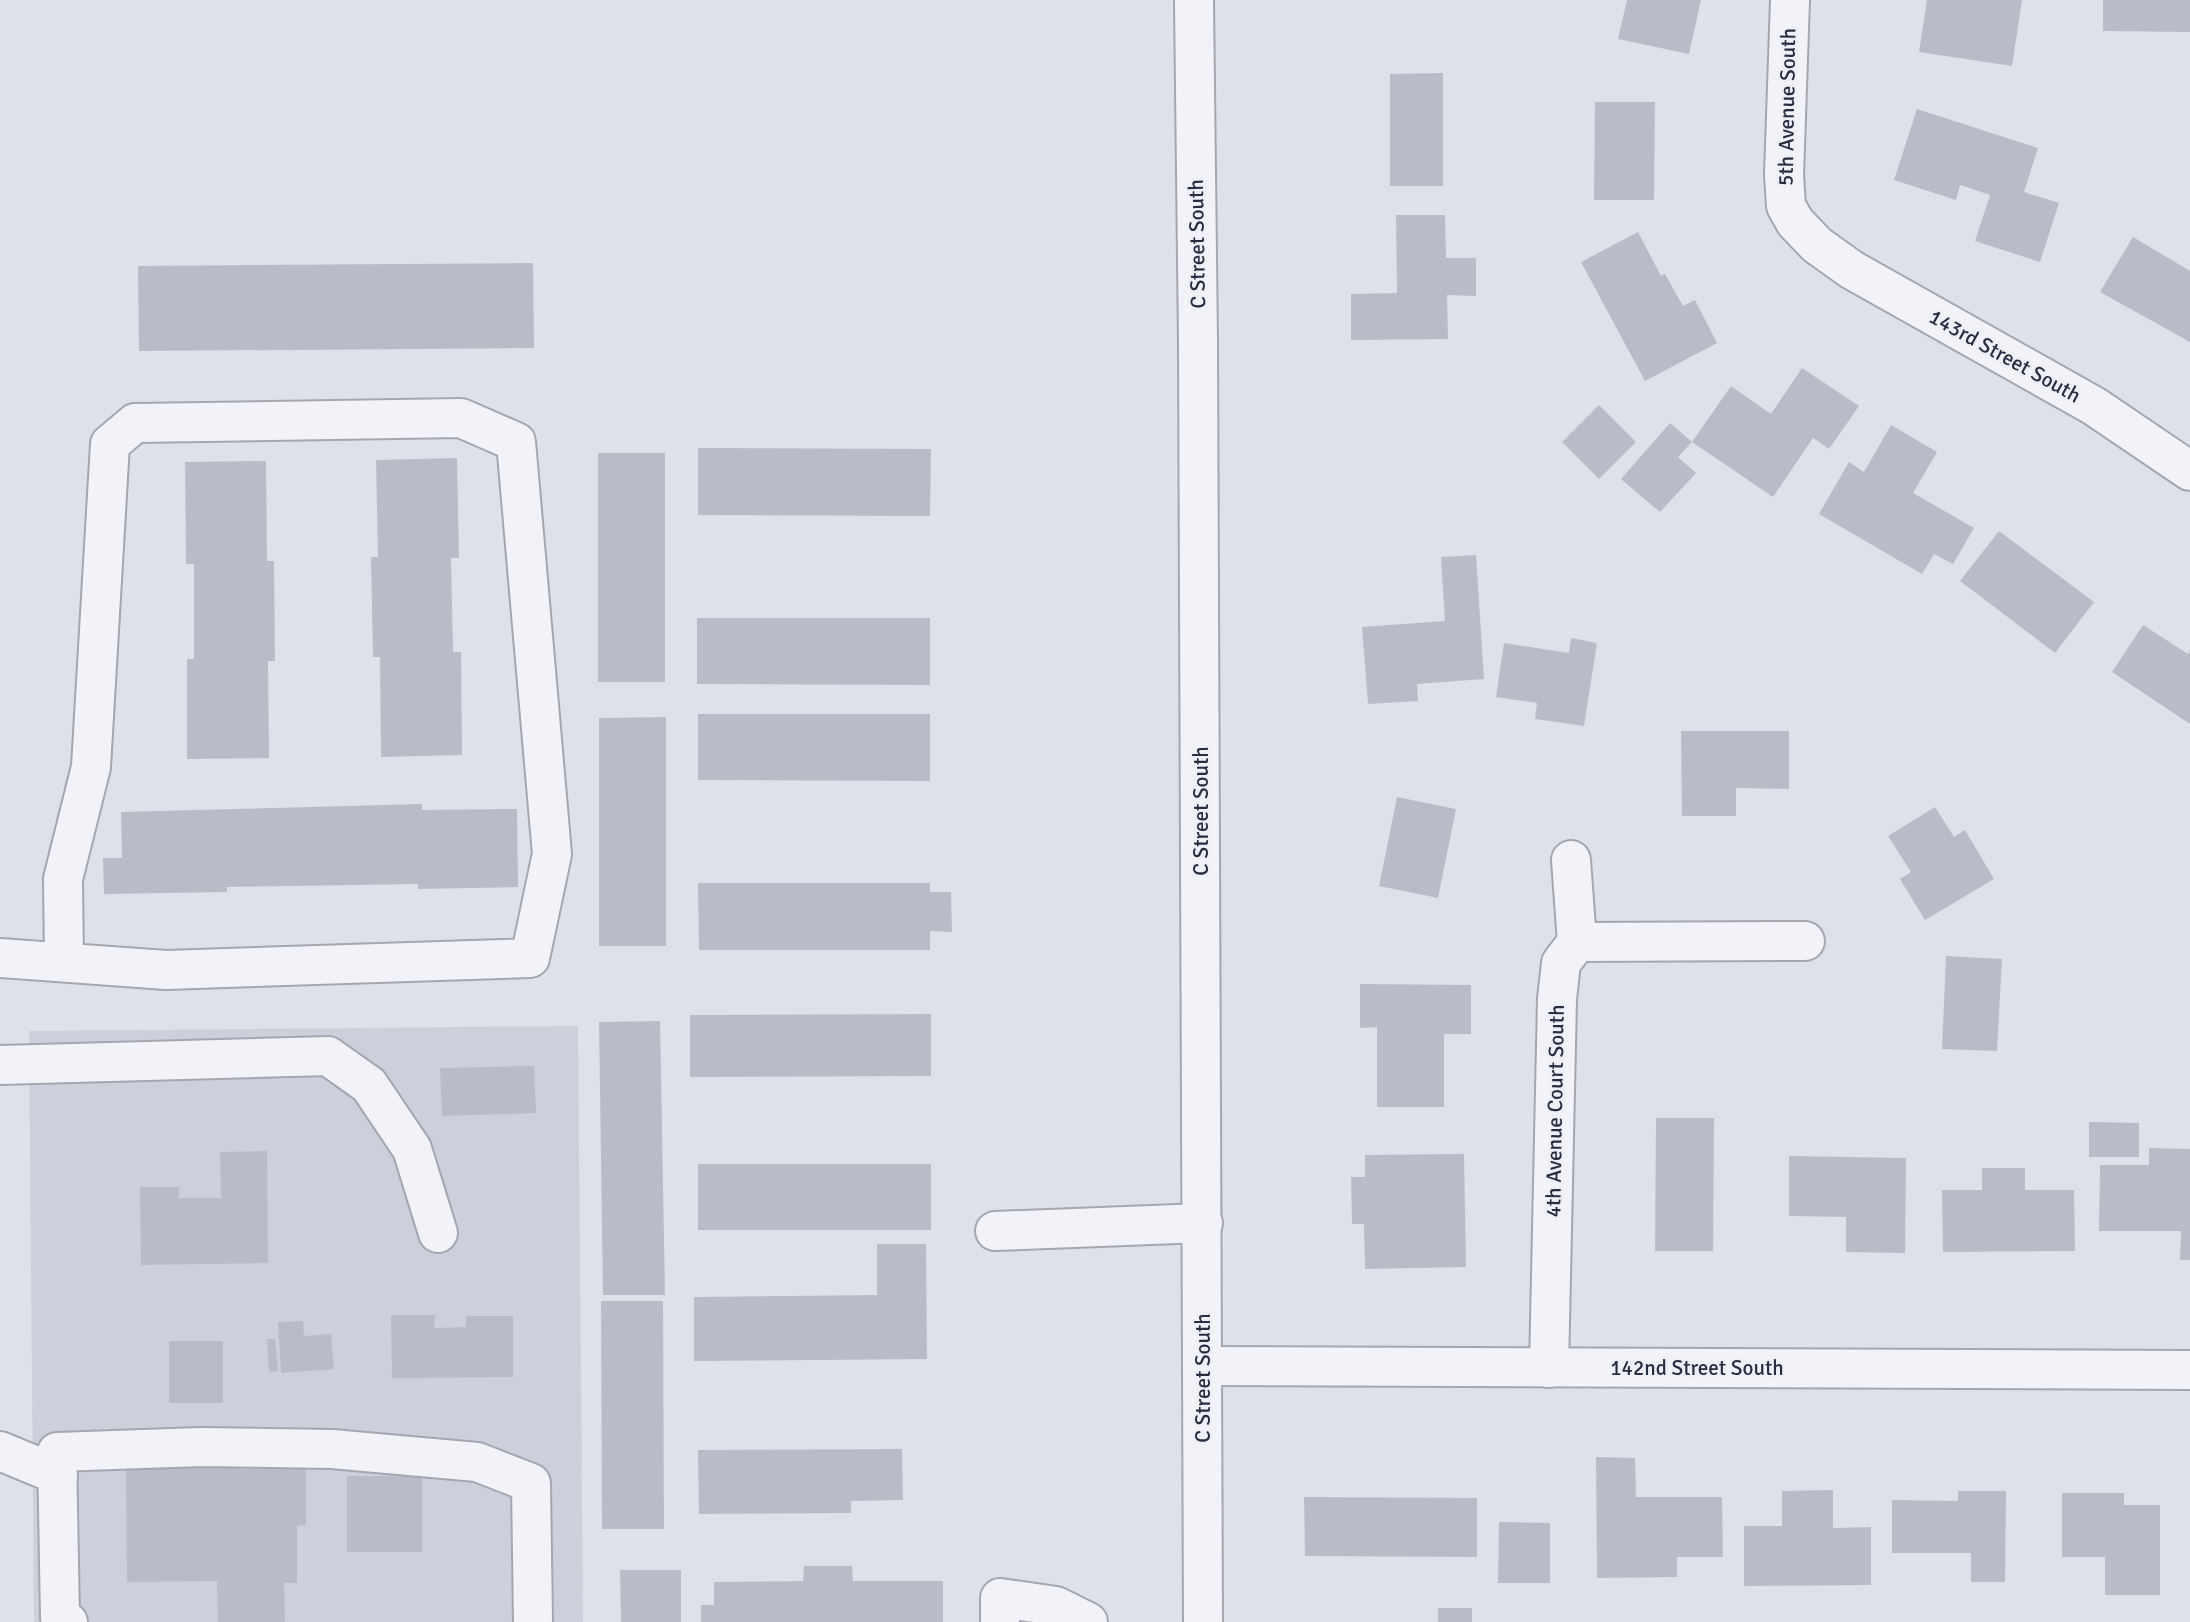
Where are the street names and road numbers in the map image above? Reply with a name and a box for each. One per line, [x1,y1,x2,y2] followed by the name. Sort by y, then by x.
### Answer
[1773,28,1801,186] street label: 5th Avenue South
[1183,179,1211,309] street label: C Street South
[1925,304,2085,408] street label: 143rd Street South
[1188,746,1214,876] street label: C Street South
[1540,1004,1570,1218] street label: 4th Avenue Court South
[1190,1313,1216,1443] street label: C Street South
[1610,1355,1784,1381] street label: 142nd Street South

